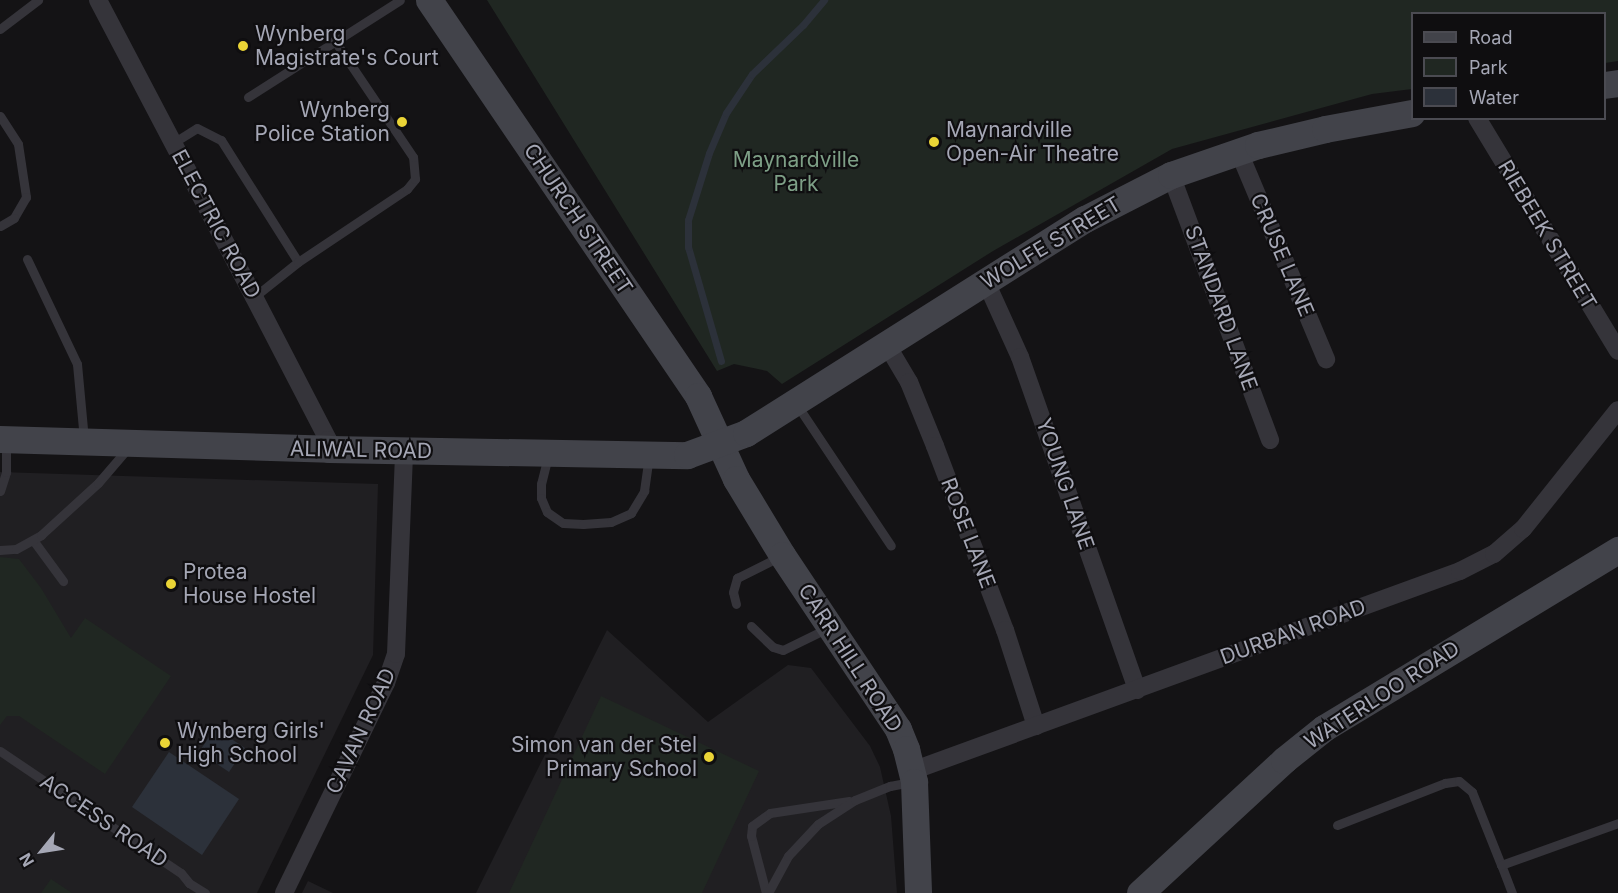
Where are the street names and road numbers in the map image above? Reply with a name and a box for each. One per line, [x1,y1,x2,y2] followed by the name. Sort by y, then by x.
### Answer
[518,139,638,299] street label: CHURCH STREET
[166,145,266,303] street label: ELECTRIC ROAD
[1492,156,1602,314] street label: RIEBEEK STREET
[1245,190,1319,320] street label: CRUSE LANE
[976,191,1126,295] street label: WOLFE STREET
[1179,222,1263,394] street label: STANDARD LANE
[1031,415,1099,553] street label: YOUNG LANE
[290,436,432,464] street label: ALIWAL ROAD
[935,474,1001,592] street label: ROSE LANE
[793,579,907,737] street label: CARR HILL ROAD
[1217,594,1369,670] street label: DURBAN ROAD
[1300,635,1464,755] street label: WATERLOO ROAD
[321,664,401,798] street label: CAVAN ROAD
[35,769,173,873] street label: ACCESS ROAD

